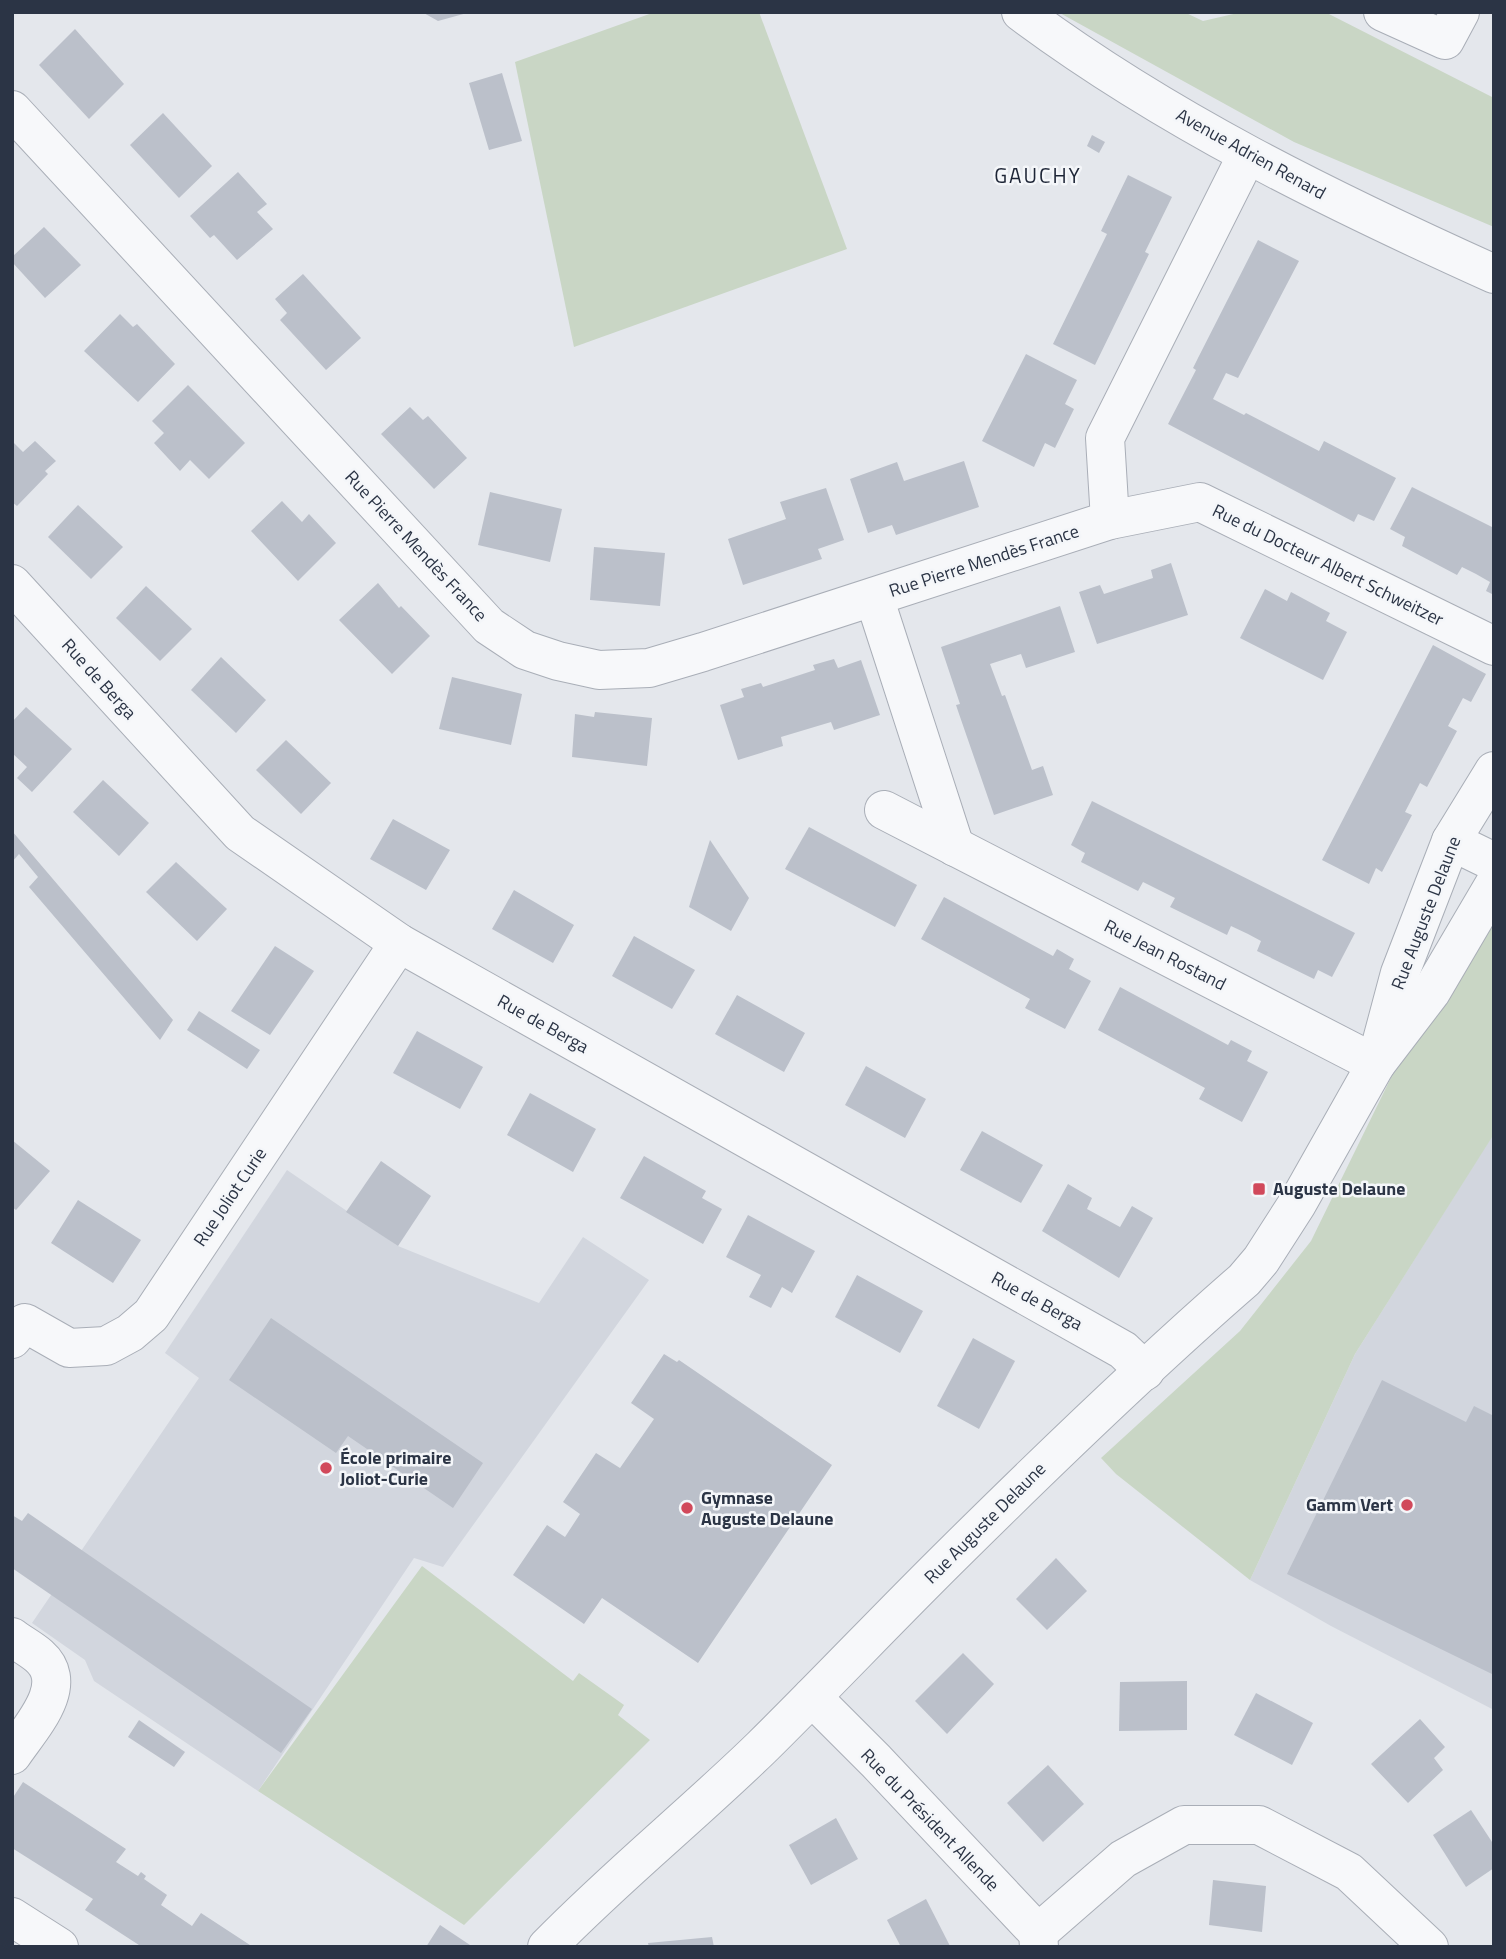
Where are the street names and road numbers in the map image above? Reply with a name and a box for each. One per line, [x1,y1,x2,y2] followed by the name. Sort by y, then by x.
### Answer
[1171,101,1331,206] street label: Avenue Adrien Renard
[339,464,494,627] street label: Rue Pierre Mendès France
[1208,497,1448,632] street label: Rue du Docteur Albert Schweitzer
[885,517,1082,604] street label: Rue Pierre Mendès France
[56,632,143,725] street label: Rue de Berga
[1384,832,1467,994] street label: Rue Auguste Delaune
[1099,912,1231,997] street label: Rue Jean Rostand
[493,987,594,1060] street label: Rue de Berga
[186,1142,273,1252] street label: Rue Joliot Curie
[987,1264,1088,1337] street label: Rue de Berga
[918,1456,1052,1590] street label: Rue Auguste Delaune
[855,1742,1006,1897] street label: Rue du Président Allende

